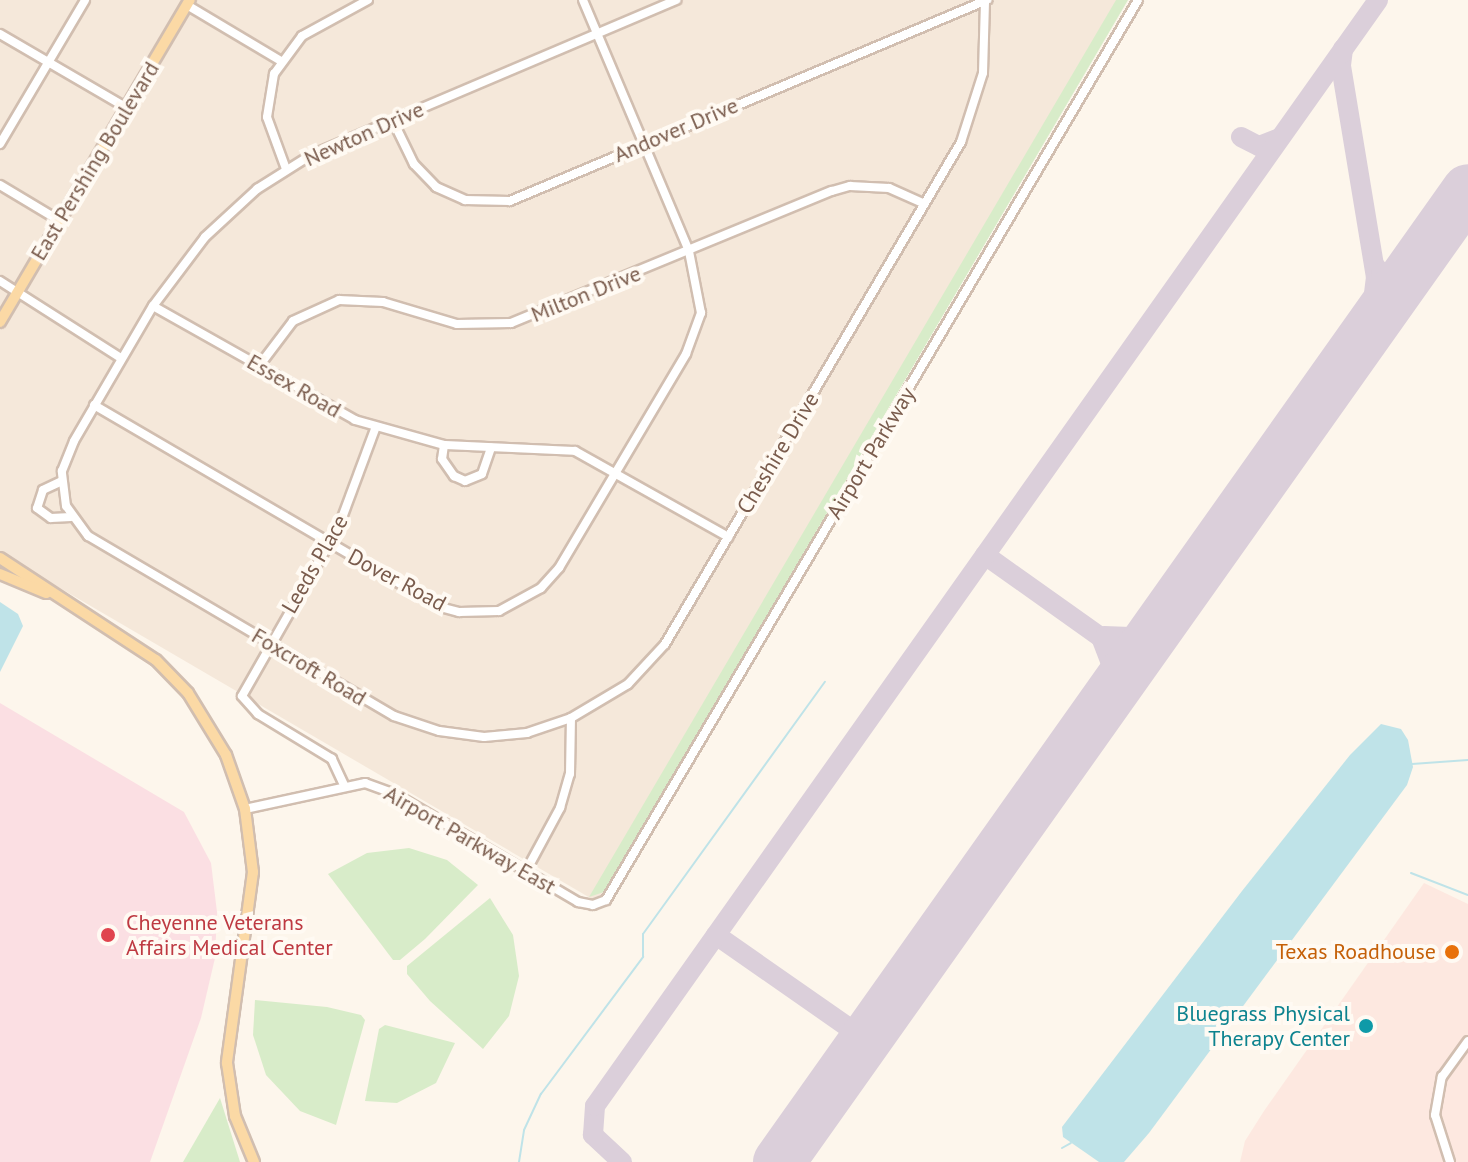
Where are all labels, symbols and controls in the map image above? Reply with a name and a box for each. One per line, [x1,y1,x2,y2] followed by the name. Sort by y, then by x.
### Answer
[25,57,165,265] street label: East Pershing Boulevard
[610,92,742,168] street label: Andover Drive
[300,96,428,172] street label: Newton Drive
[527,260,645,328] street label: Milton Drive
[242,348,346,424] street label: Essex Road
[821,382,921,524] street label: Airport Parkway
[731,388,825,518] street label: Cheshire Drive
[276,510,354,618] street label: Leeds Place
[343,543,451,617] street label: Dover Road
[247,622,371,712] street label: Foxcroft Road
[379,780,561,900] street label: Airport Parkway East
[126,909,333,960] place label: Cheyenne Veterans Affairs Medical Center
[97,924,119,946] marker: Cheyenne Veterans Affairs Medical Center
[1276,939,1436,965] place label: Texas Roadhouse
[1443,943,1461,961] marker: Texas Roadhouse
[1176,1000,1350,1052] place label: Bluegrass Physical Therapy Center
[1357,1017,1375,1035] marker: Bluegrass Physical Therapy Center

